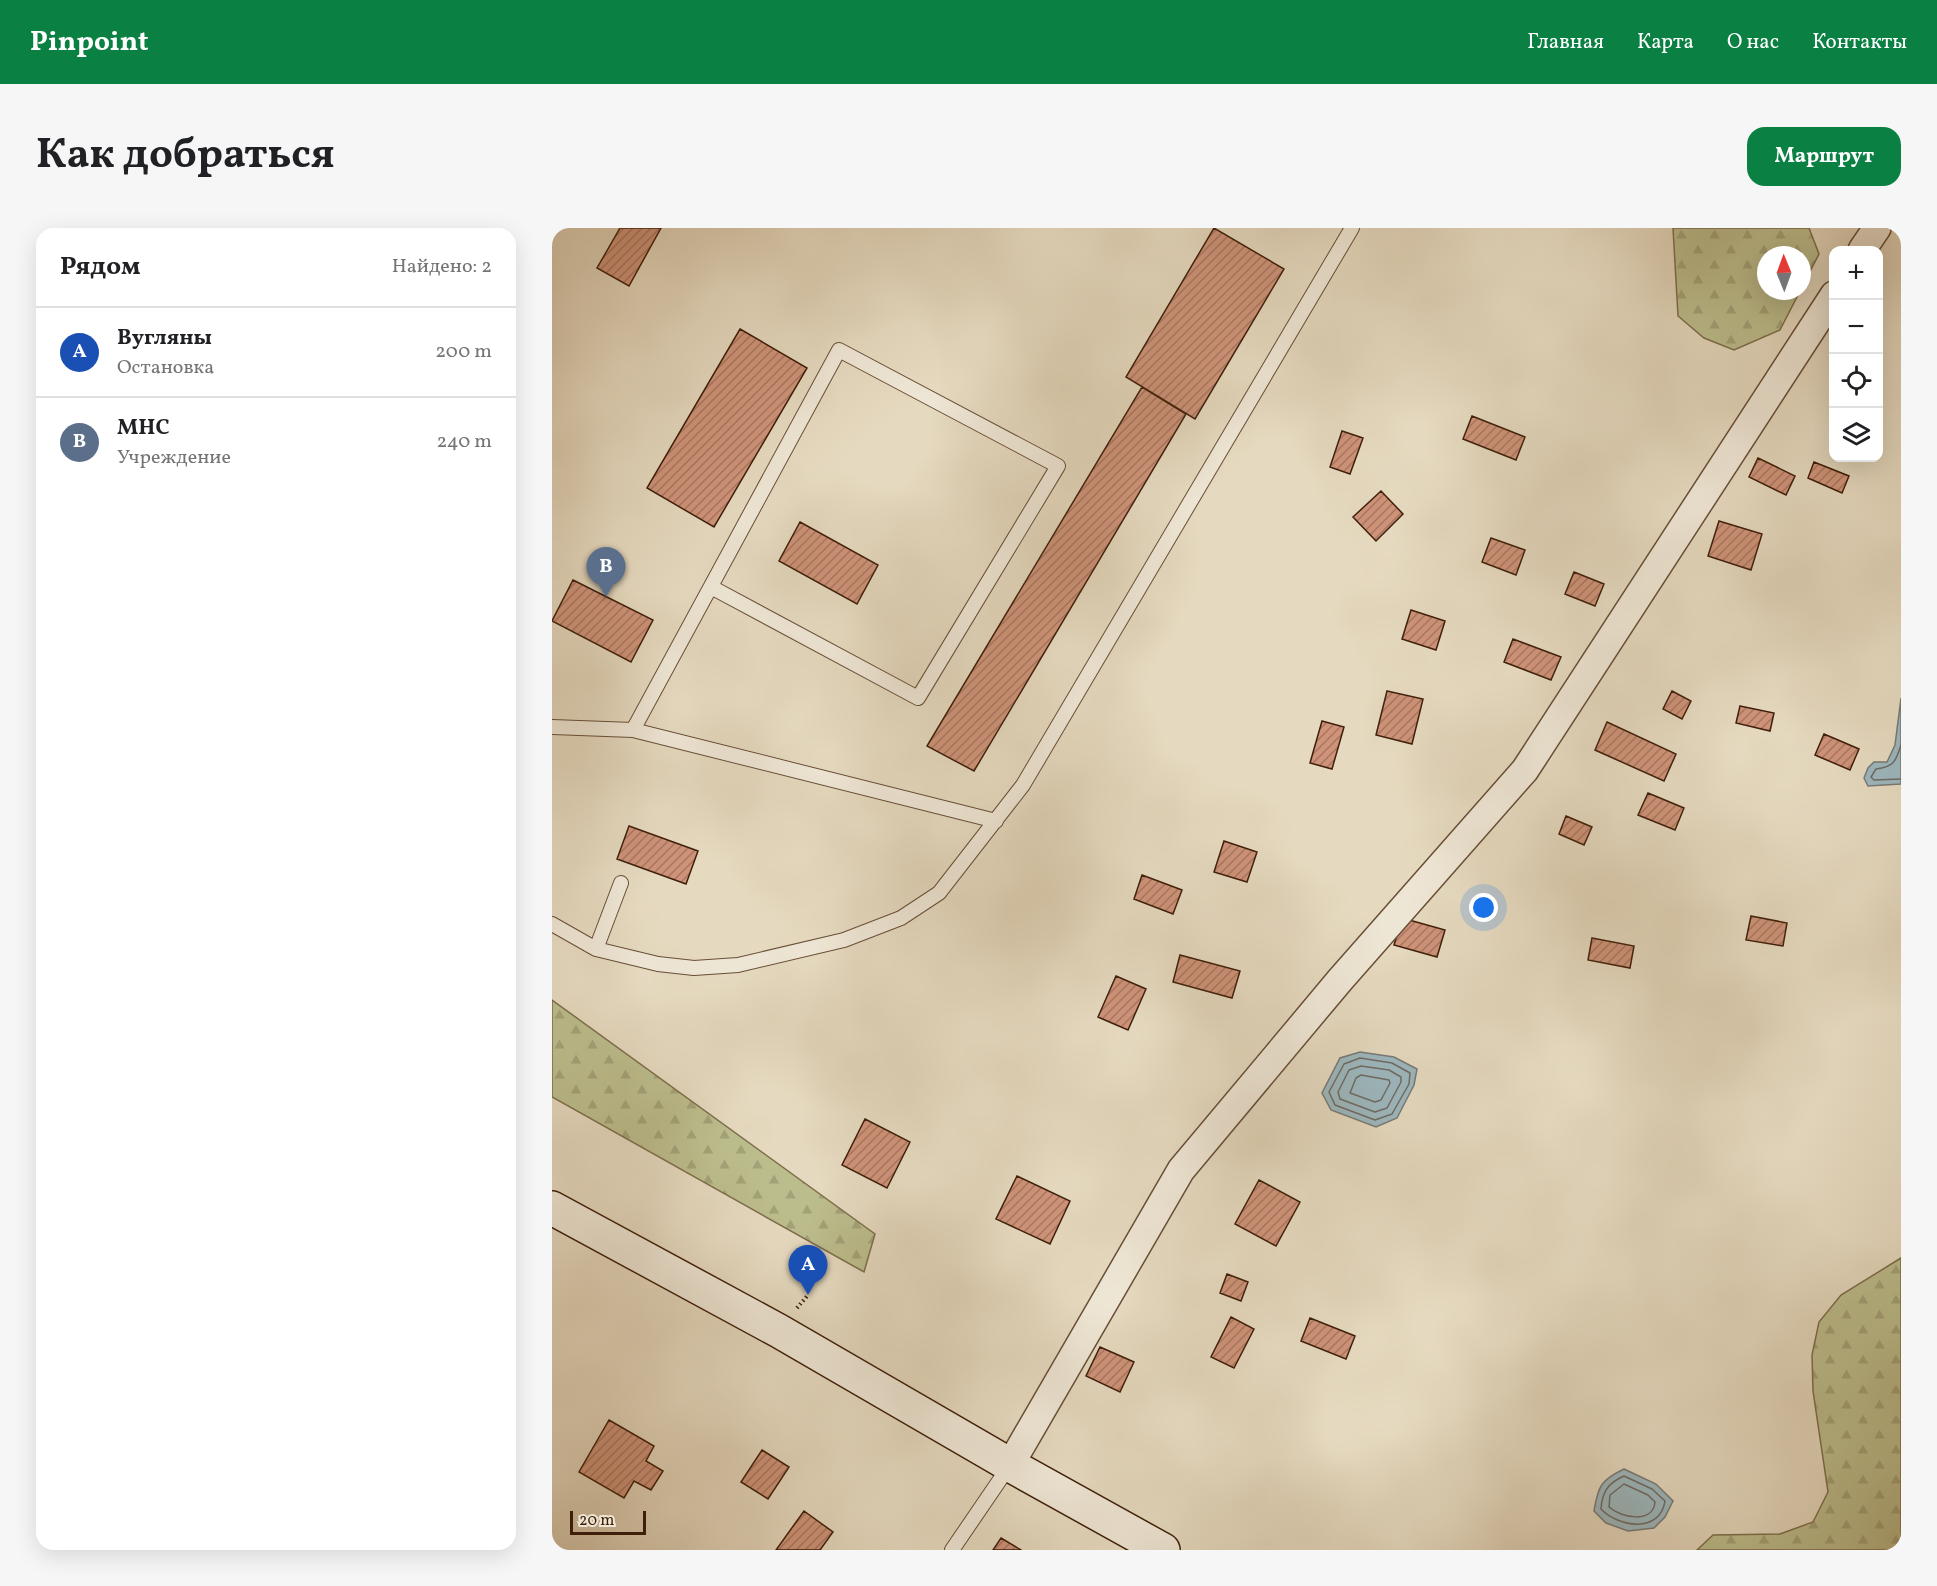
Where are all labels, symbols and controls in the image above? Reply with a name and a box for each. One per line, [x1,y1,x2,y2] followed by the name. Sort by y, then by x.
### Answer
[30,23,148,62] text: Pinpoint
[1527,28,1604,57] text: Главная
[1637,28,1694,57] text: Карта
[1727,28,1779,57] text: О нас
[1812,28,1907,57] text: Контакты
[36,127,335,186] text: Как добраться
[1747,127,1901,186] button: Маршрут
[1757,246,1811,300] north arrow
[1829,246,1883,462] map controls
[1829,246,1883,300] button: +
[60,249,140,285] text: Рядом
[392,253,492,281] text: Найдено: 2
[1829,300,1883,354] button: −
[117,323,212,354] text: Вугляны
[72,338,87,366] text: A
[435,338,492,366] text: 200 m
[117,354,214,382] text: Остановка
[1829,354,1883,408] button: locate
[1829,408,1883,462] button: layers
[117,413,170,444] text: МНС
[73,428,86,456] text: B
[437,428,492,456] text: 240 m
[117,444,231,472] text: Учреждение
[586,548,626,597] pin: B
[1469,893,1498,922] your location
[788,1246,828,1295] pin: A
[570,1508,646,1536] scale bar
[579,1510,614,1532] text: 20 m

